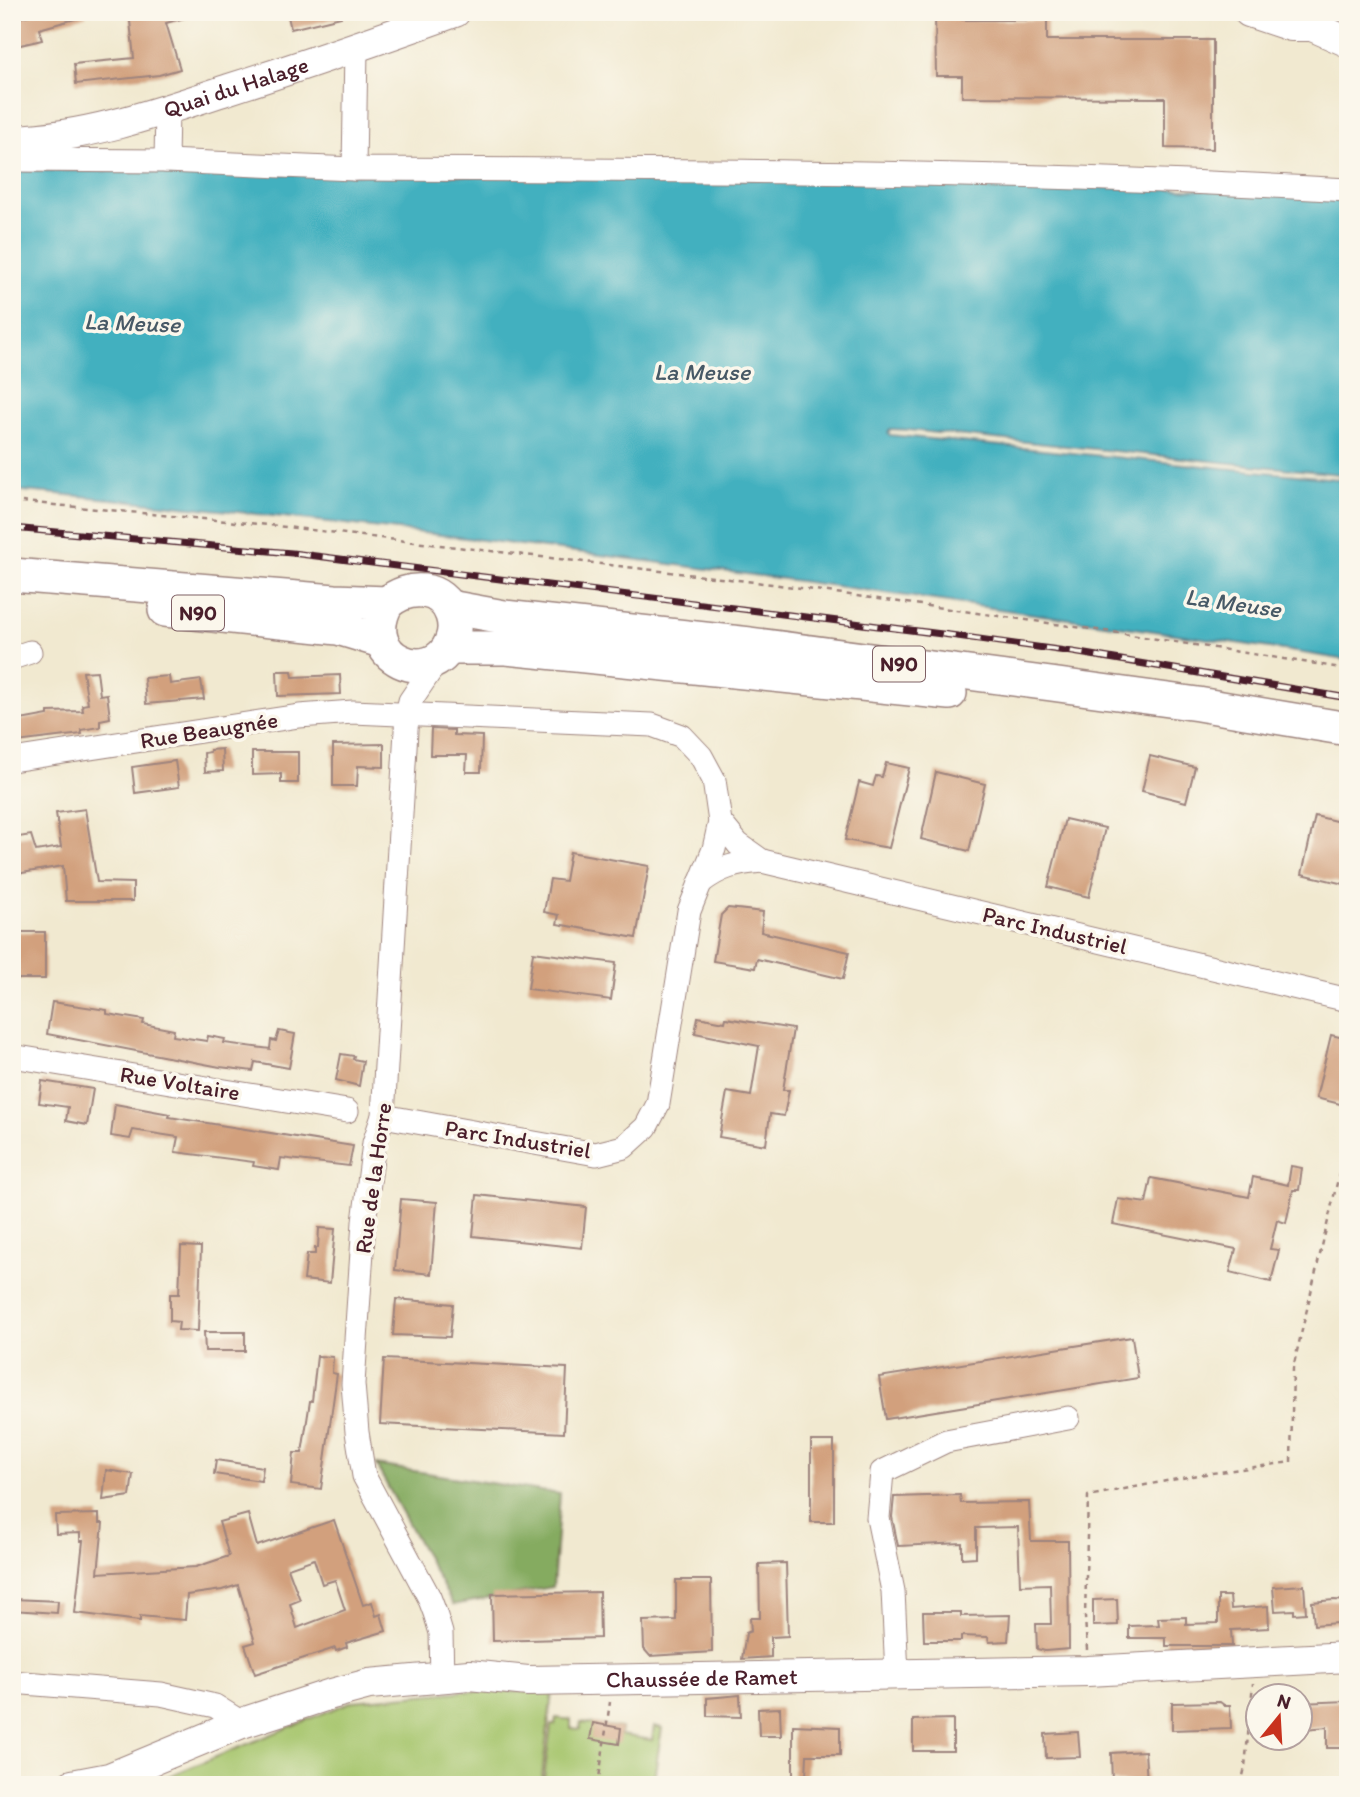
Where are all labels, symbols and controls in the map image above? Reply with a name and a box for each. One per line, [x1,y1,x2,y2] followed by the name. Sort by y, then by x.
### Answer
[160,50,312,124] street label: Quai du Halage
[83,306,182,339] water label: La Meuse
[654,357,752,386] water label: La Meuse
[1183,581,1284,624] water label: La Meuse
[172,596,224,630] road number: N90
[873,646,925,682] road number: N90
[138,705,280,755] street label: Rue Beaugnée
[980,900,1131,960] street label: Parc Industriel
[118,1060,242,1106] street label: Rue Voltaire
[349,1101,397,1255] street label: Rue de la Horre
[443,1114,594,1164] street label: Parc Industriel
[606,1662,798,1694] street label: Chaussée de Ramet
[1244,1682,1314,1752] north arrow
[1274,1688,1294,1714] text: N

